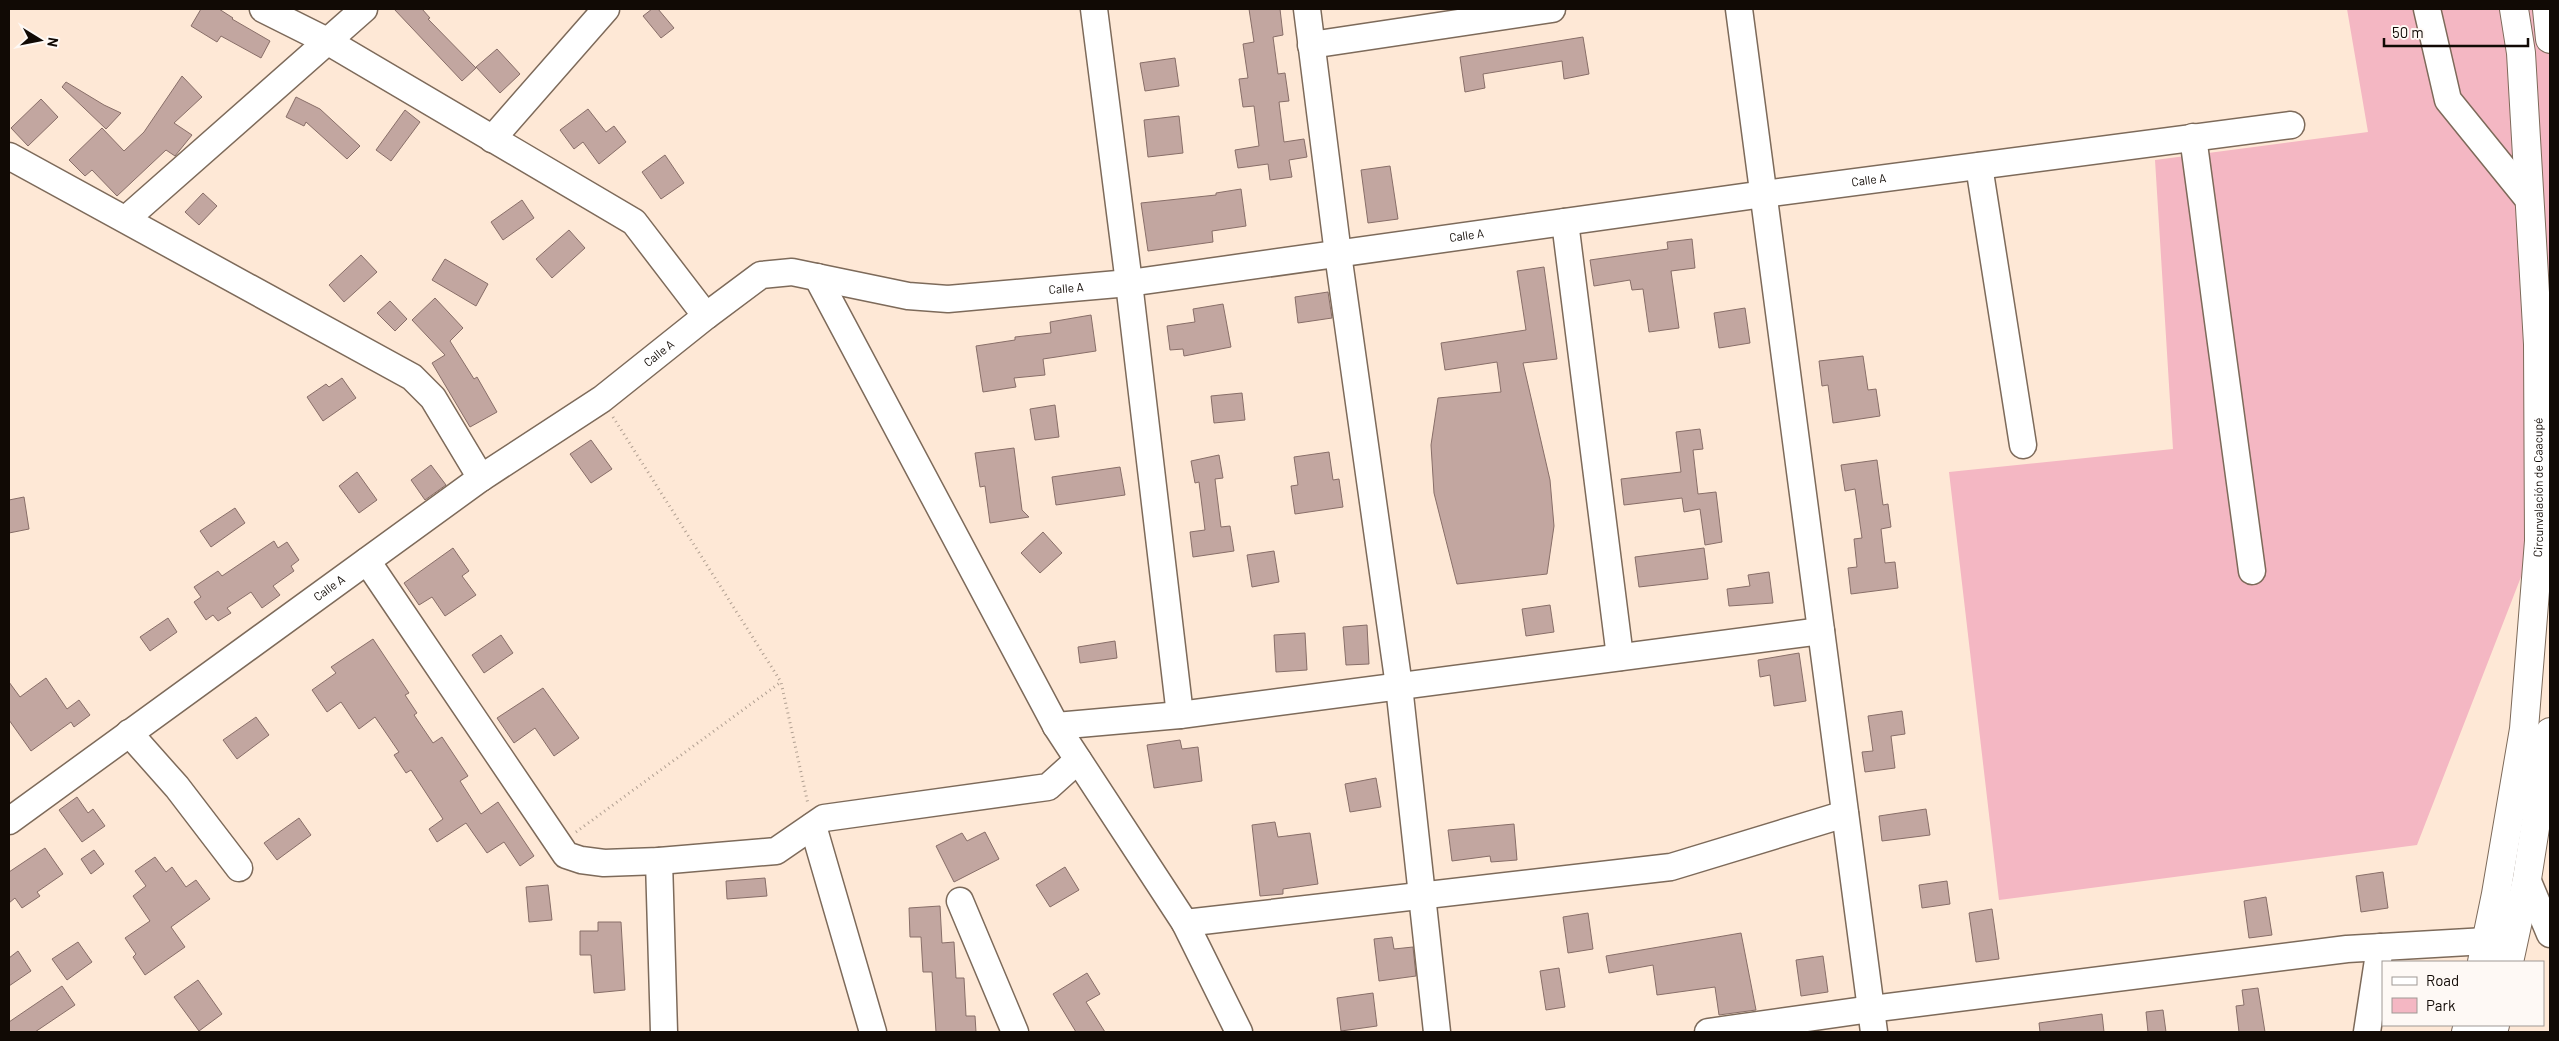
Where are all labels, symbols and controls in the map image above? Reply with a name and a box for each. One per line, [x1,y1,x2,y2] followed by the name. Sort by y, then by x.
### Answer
[15,15,65,65] north arrow
[2384,15,2528,47] scale bar
[2392,23,2424,41] text: 50 m
[44,36,62,48] text: N
[1850,170,1887,188] street label: Calle A
[1448,225,1485,244] street label: Calle A
[1048,279,1084,296] street label: Calle A
[640,336,676,369] street label: Calle A
[2530,418,2545,558] street label: Circunvalación de Caacupé
[310,571,347,603] street label: Calle A
[2382,961,2544,1026] legend
[2426,971,2459,989] text: Road
[2426,996,2456,1014] text: Park

